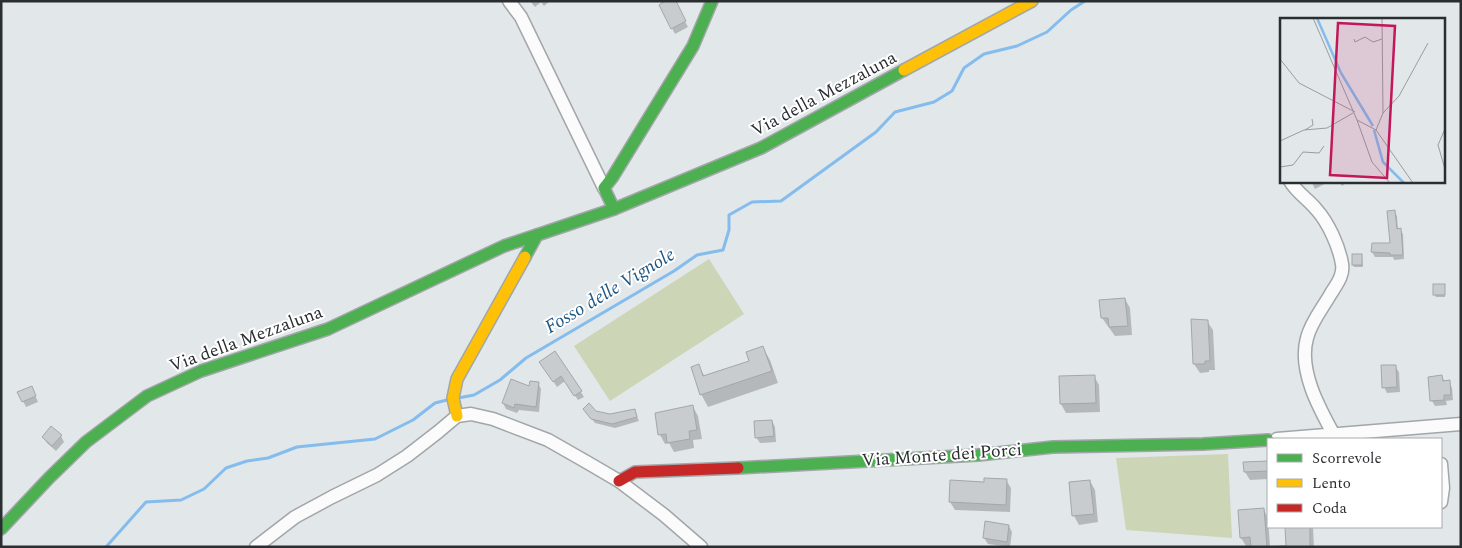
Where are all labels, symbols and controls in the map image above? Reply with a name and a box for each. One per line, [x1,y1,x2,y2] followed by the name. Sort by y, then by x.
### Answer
[1280,18,1444,182] inset map
[746,44,902,144] street label: Via della Mezzaluna
[539,240,681,342] water label: Fosso delle Vignole
[165,299,327,379] street label: Via della Mezzaluna
[861,436,1023,474] street label: Via Monte dei Porci
[1267,438,1442,528] legend
[1312,447,1382,470] text: Scorrevole
[1312,472,1351,495] text: Lento
[1312,497,1347,520] text: Coda

